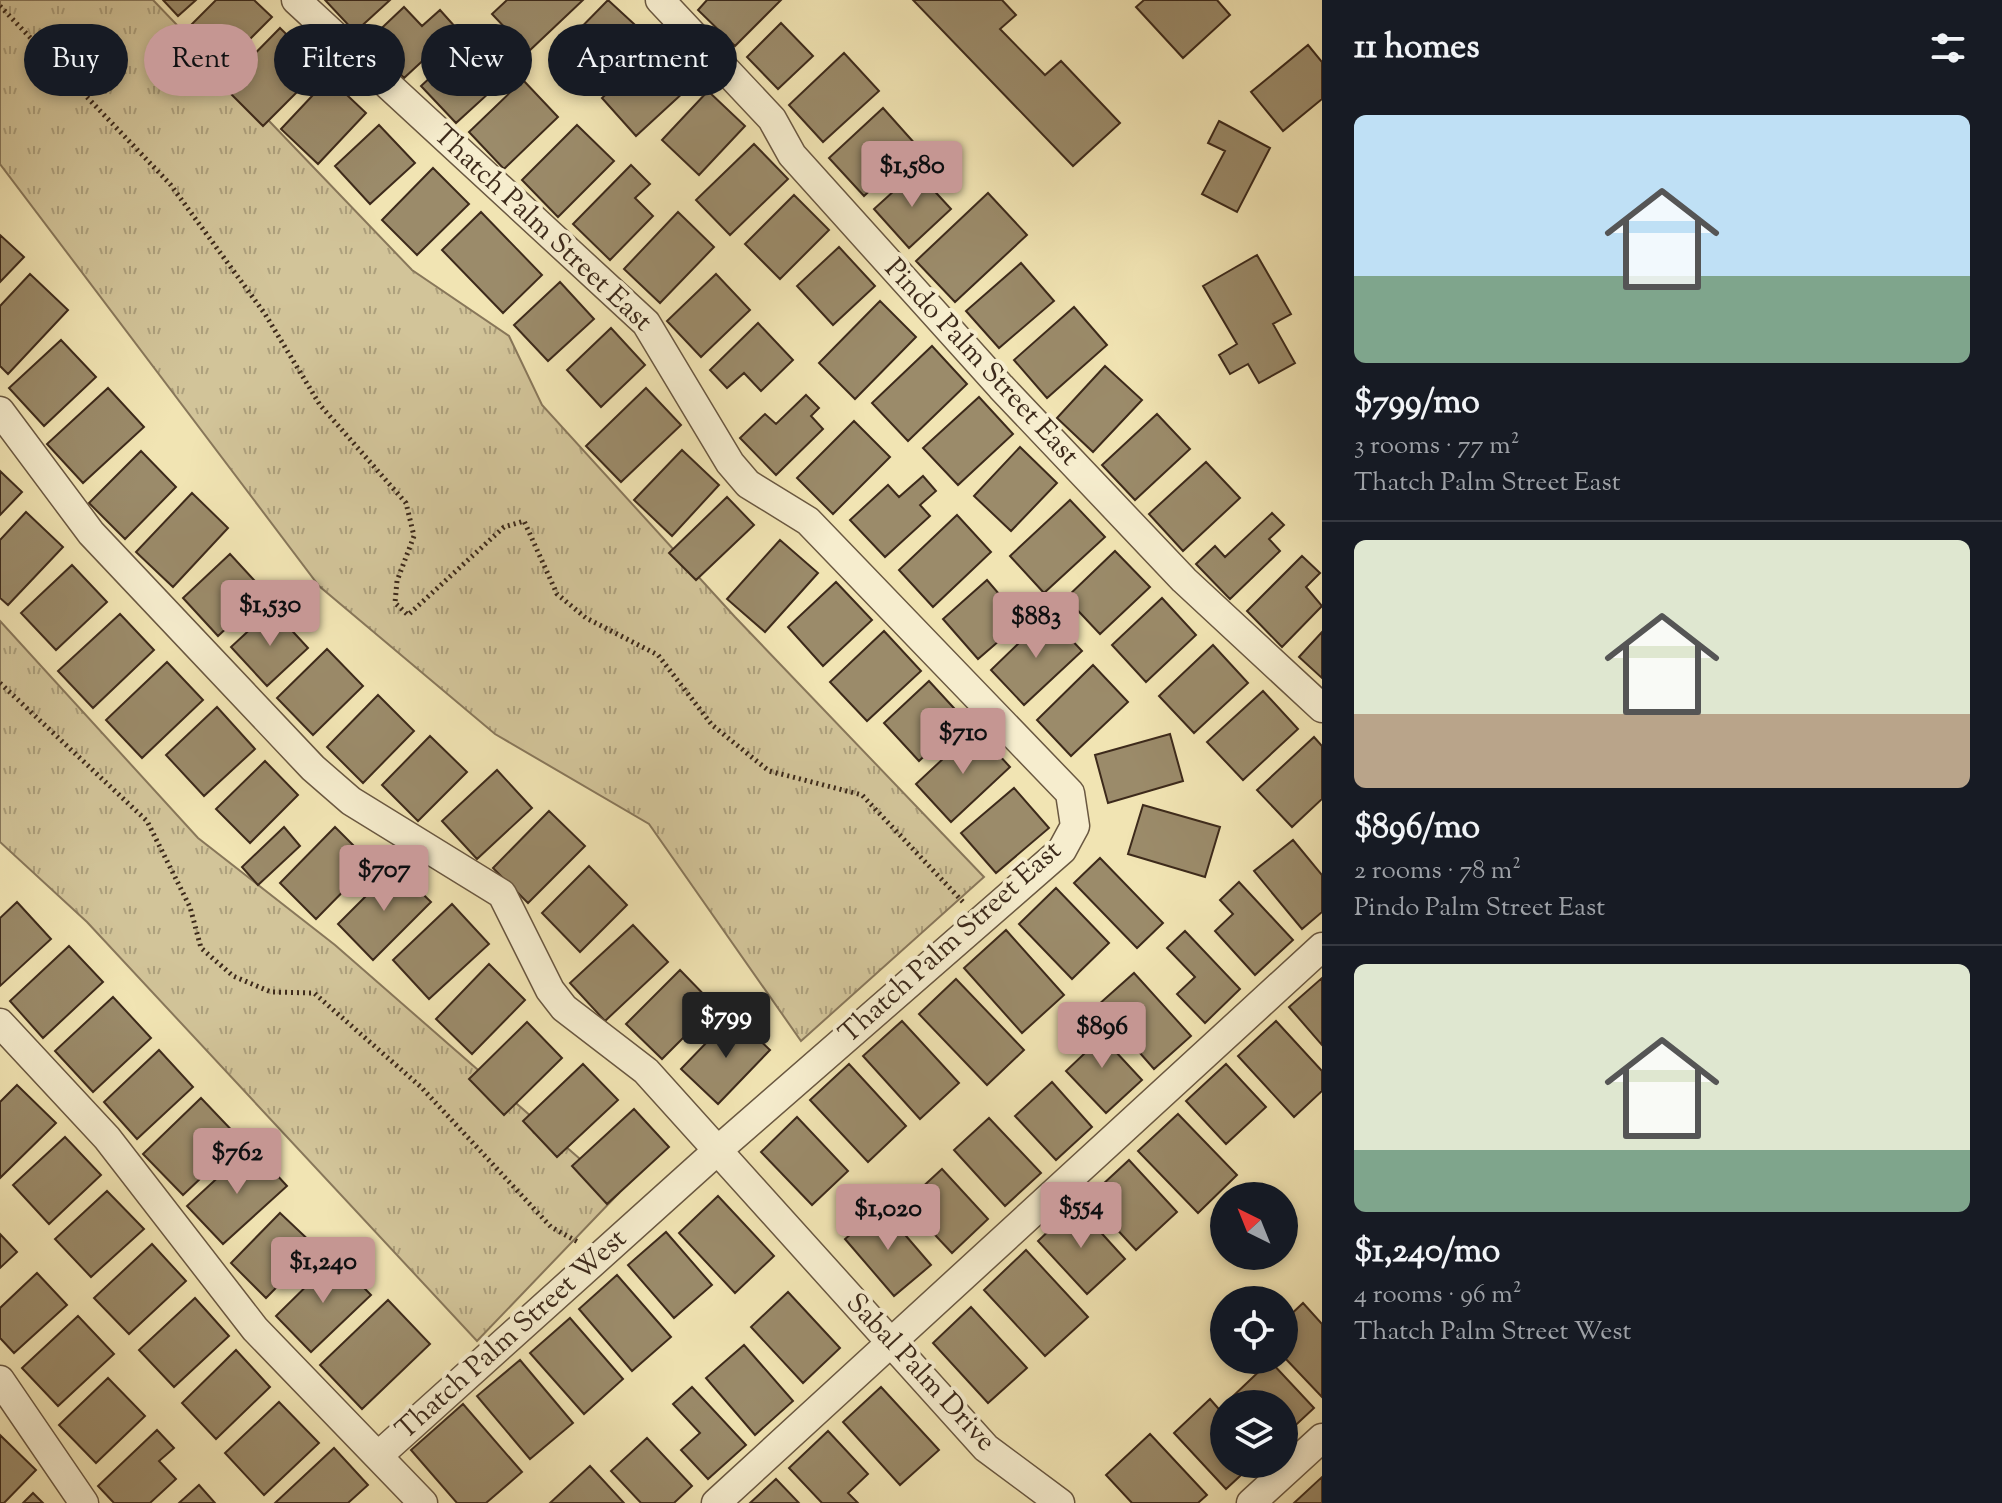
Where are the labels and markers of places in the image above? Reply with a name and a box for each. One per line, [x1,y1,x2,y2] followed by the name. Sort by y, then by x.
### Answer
[847,141,977,209] pin: $1,580
[205,580,335,648] pin: $1,530
[989,592,1083,660] pin: $883
[916,708,1010,776] pin: $710
[337,845,431,913] pin: $707
[679,992,773,1060] pin: $799
[1055,1002,1149,1070] pin: $896
[190,1128,284,1196] pin: $762
[1034,1182,1128,1250] pin: $554
[823,1184,953,1252] pin: $1,020
[258,1237,388,1305] pin: $1,240

